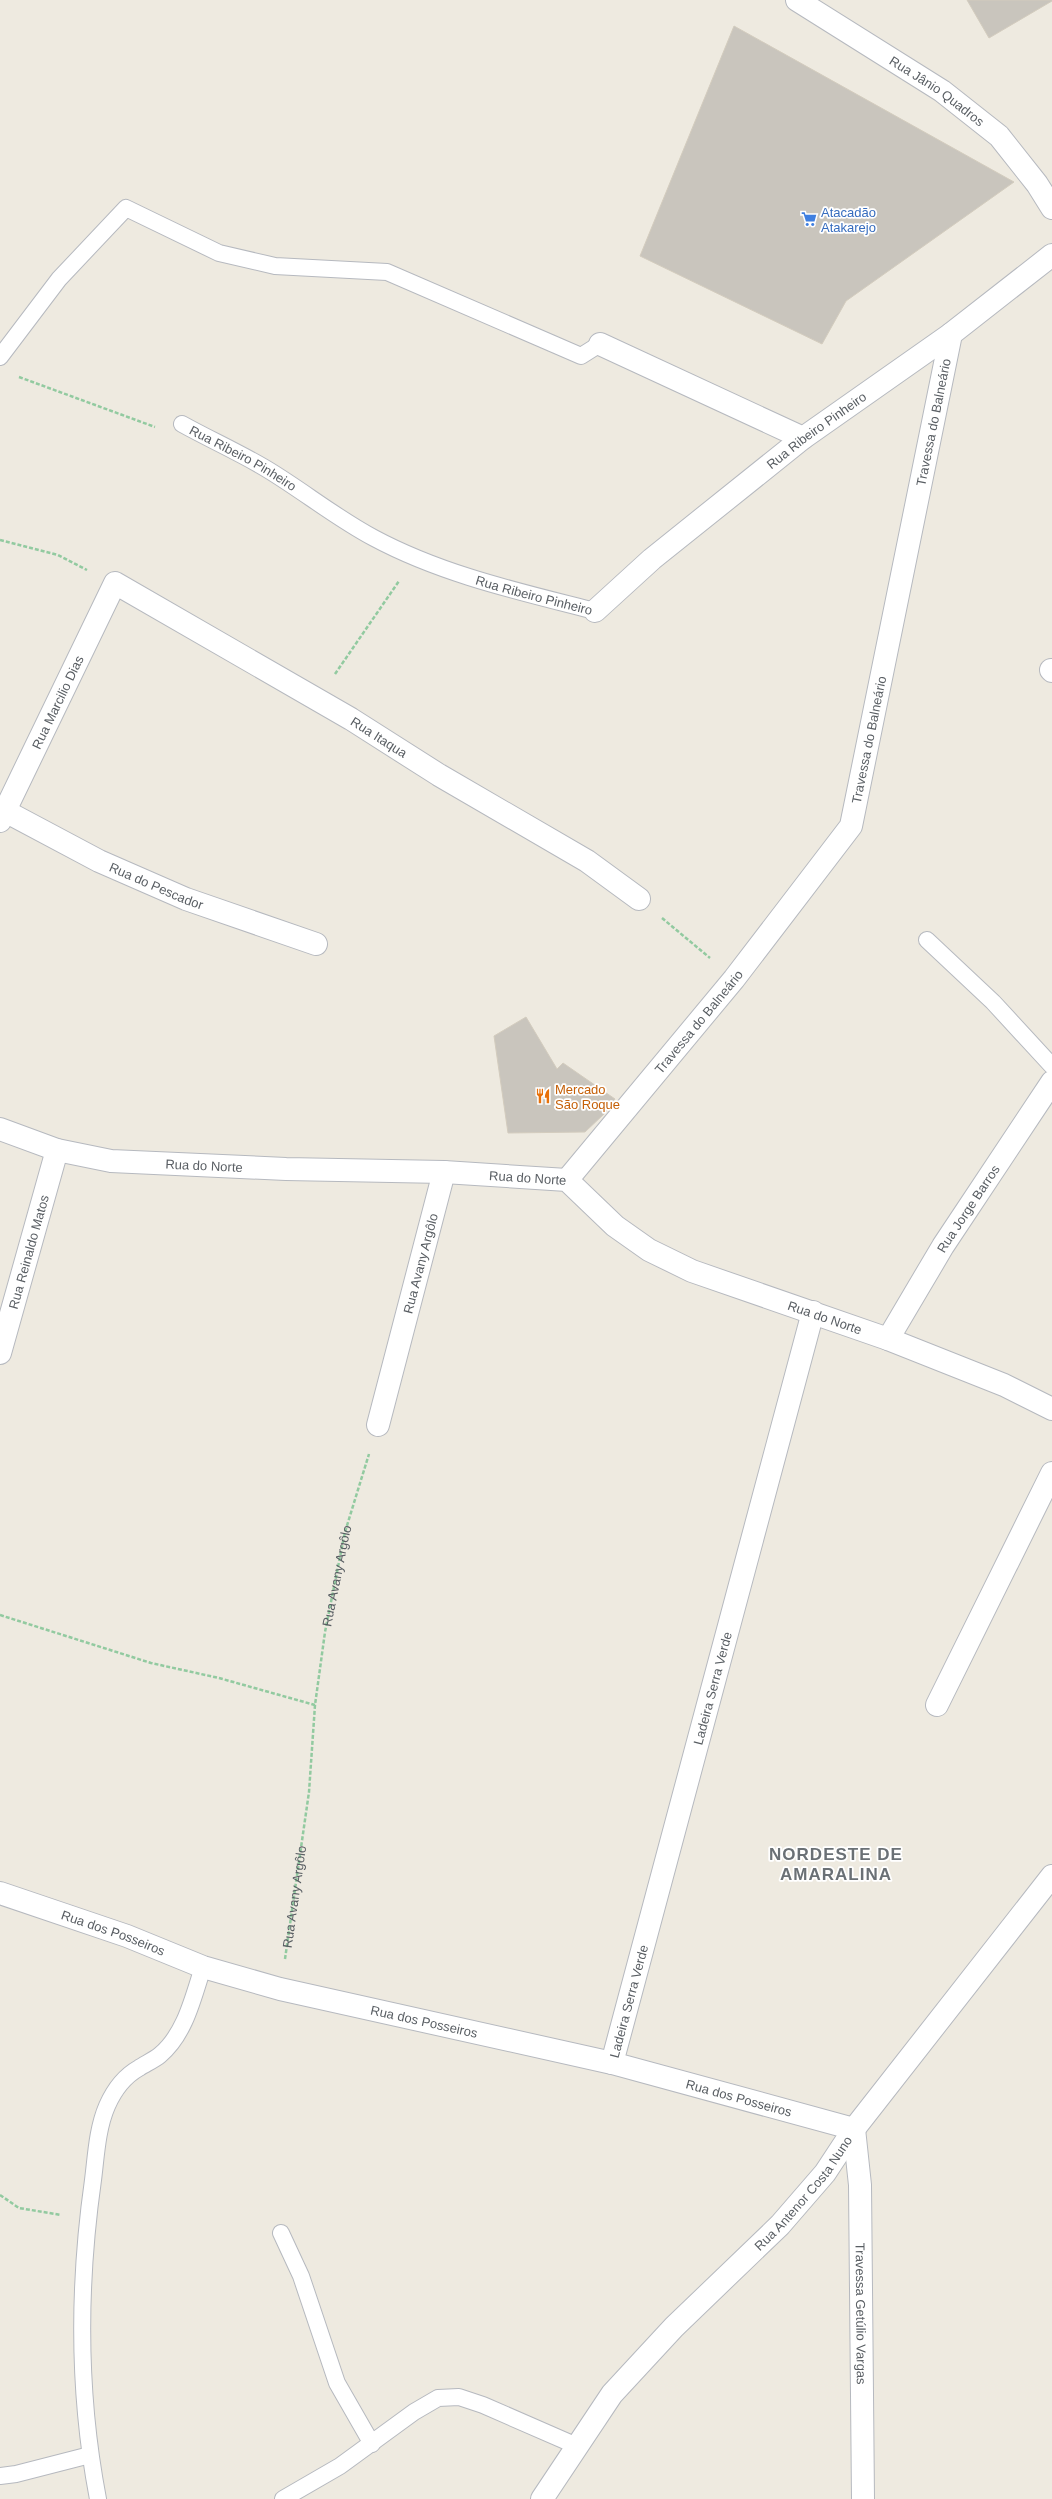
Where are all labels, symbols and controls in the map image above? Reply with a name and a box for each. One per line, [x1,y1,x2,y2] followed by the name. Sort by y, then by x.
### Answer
[887,53,988,129] street label: Rua Jânio Quadros
[821,205,876,235] place label: Atacadão Atakarejo
[800,210,818,228] supermarket icon: Atacadão Atakarejo
[913,357,953,487] street label: Travessa do Balneário
[763,389,869,472] street label: Rua Ribeiro Pinheiro
[187,422,300,494] street label: Rua Ribeiro Pinheiro
[474,572,594,618] street label: Rua Ribeiro Pinheiro
[28,653,87,751] street label: Rua Marcilio Dias
[848,675,889,805] street label: Travessa do Balneário
[348,713,411,761] street label: Rua Itaqua
[107,859,206,912] street label: Rua do Pescador
[651,967,746,1076] street label: Travessa do Balneário
[555,1082,620,1112] place label: Mercado São Roque
[534,1087,552,1105] restaurant icon: Mercado São Roque
[165,1156,243,1175] street label: Rua do Norte
[933,1162,1003,1255] street label: Rua Jorge Barros
[489,1167,567,1187] street label: Rua do Norte
[5,1193,52,1311] street label: Rua Reinaldo Matos
[400,1212,440,1315] street label: Rua Avany Argôlo
[786,1297,864,1337] street label: Rua do Norte
[319,1523,354,1628] street label: Rua Avany Argôlo
[690,1630,735,1746] street label: Ladeira Serra Verde
[279,1845,309,1949] street label: Rua Avany Argôlo
[769,1845,903,1884] district label: NORDESTE DE AMARALINA
[60,1907,168,1958] street label: Rua dos Posseiros
[606,1943,651,2059] street label: Ladeira Serra Verde
[369,2002,480,2040] street label: Rua dos Posseiros
[684,2076,794,2119] street label: Rua dos Posseiros
[751,2133,855,2253] street label: Rua Antenor Costa Nuno
[853,2243,869,2385] street label: Travessa Getúlio Vargas

